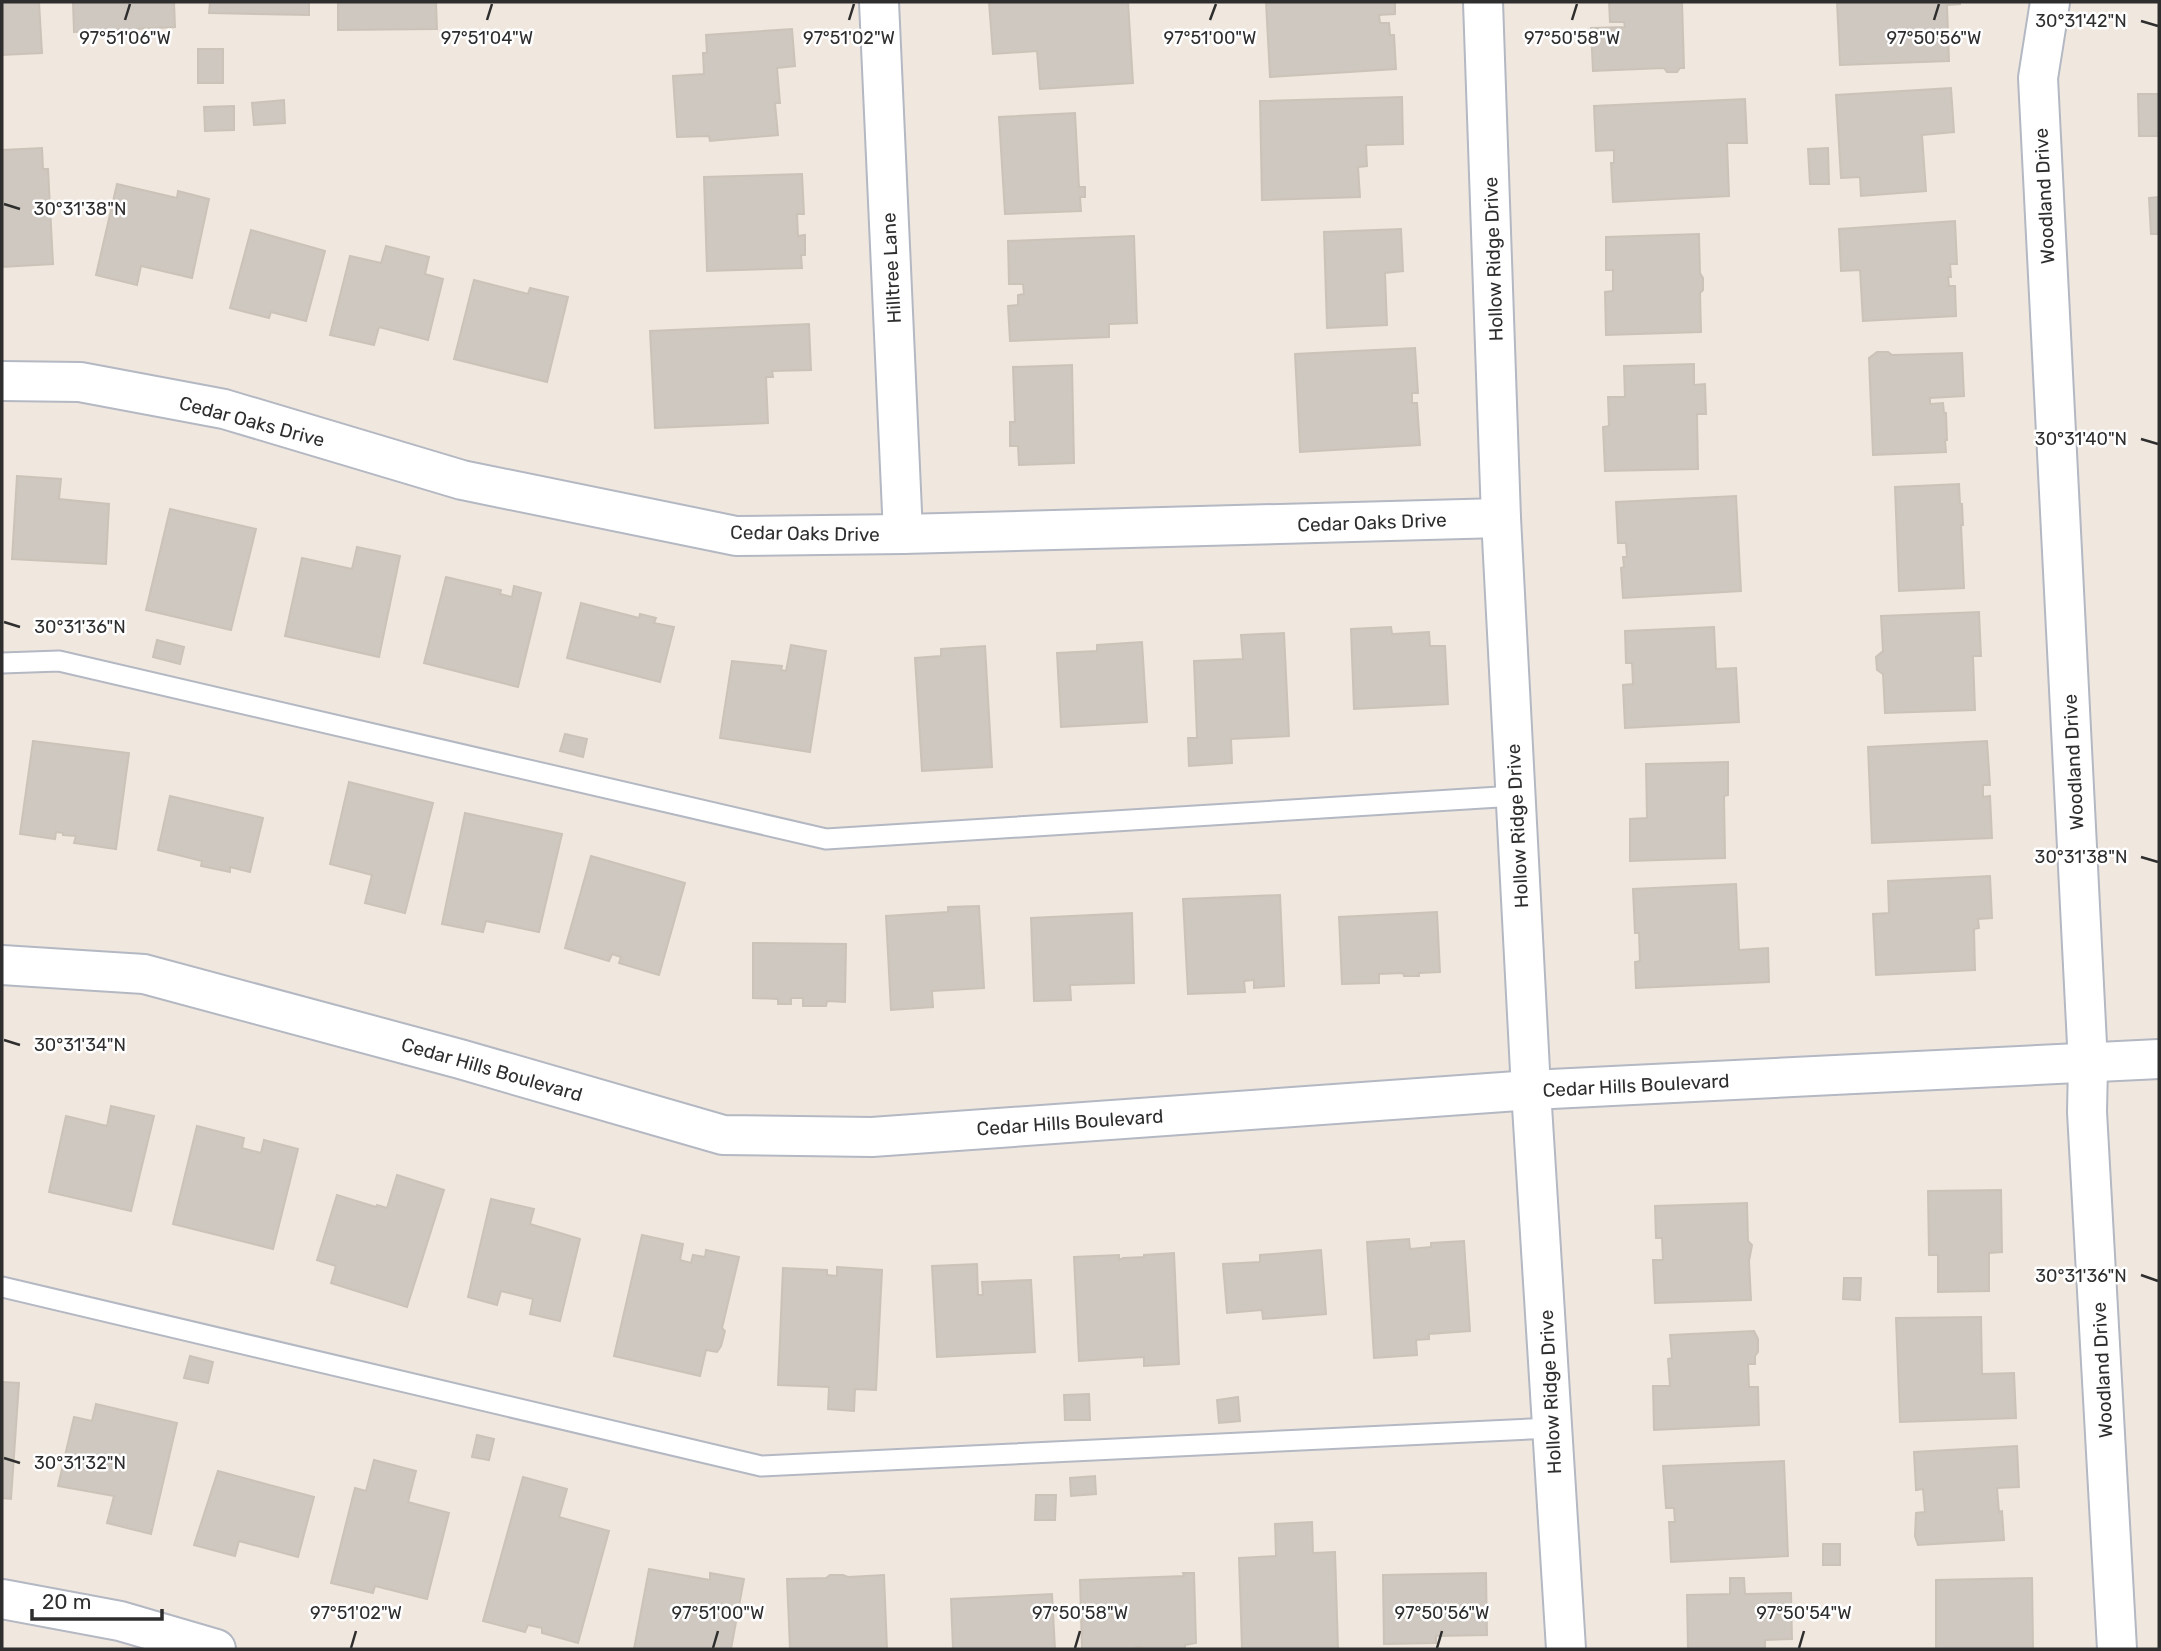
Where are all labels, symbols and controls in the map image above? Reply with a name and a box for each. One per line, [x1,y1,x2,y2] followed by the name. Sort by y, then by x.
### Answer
[2035,10,2127,32] text: 30°31'42"N
[79,27,171,49] text: 97°51'06"W
[441,27,533,49] text: 97°51'04"W
[803,27,895,49] text: 97°51'02"W
[1164,27,1256,49] text: 97°51'00"W
[1524,27,1620,49] text: 97°50'58"W
[1887,27,1981,49] text: 97°50'56"W
[2029,127,2060,265] street label: Woodland Drive
[1479,176,1508,342] street label: Hollow Ridge Drive
[34,198,126,220] text: 30°31'38"N
[877,212,906,324] street label: Hilltree Lane
[177,391,327,452] street label: Cedar Oaks Drive
[2035,428,2127,450] text: 30°31'40"N
[1297,508,1447,537] street label: Cedar Oaks Drive
[730,521,880,546] street label: Cedar Oaks Drive
[34,616,126,638] text: 30°31'36"N
[2058,693,2089,831] street label: Woodland Drive
[1502,743,1533,909] street label: Hollow Ridge Drive
[2035,846,2127,868] text: 30°31'38"N
[399,1033,585,1106] street label: Cedar Hills Boulevard
[34,1034,126,1056] text: 30°31'34"N
[1542,1069,1730,1102] street label: Cedar Hills Boulevard
[976,1104,1164,1140] street label: Cedar Hills Boulevard
[2035,1265,2127,1287] text: 30°31'36"N
[2087,1301,2118,1439] street label: Woodland Drive
[1535,1309,1566,1475] street label: Hollow Ridge Drive
[34,1452,126,1474] text: 30°31'32"N
[32,1578,161,1622] scale bar
[42,1589,91,1614] text: 20 m
[310,1602,402,1624] text: 97°51'02"W
[672,1602,764,1624] text: 97°51'00"W
[1032,1602,1128,1624] text: 97°50'58"W
[1395,1602,1489,1624] text: 97°50'56"W
[1756,1602,1852,1624] text: 97°50'54"W

